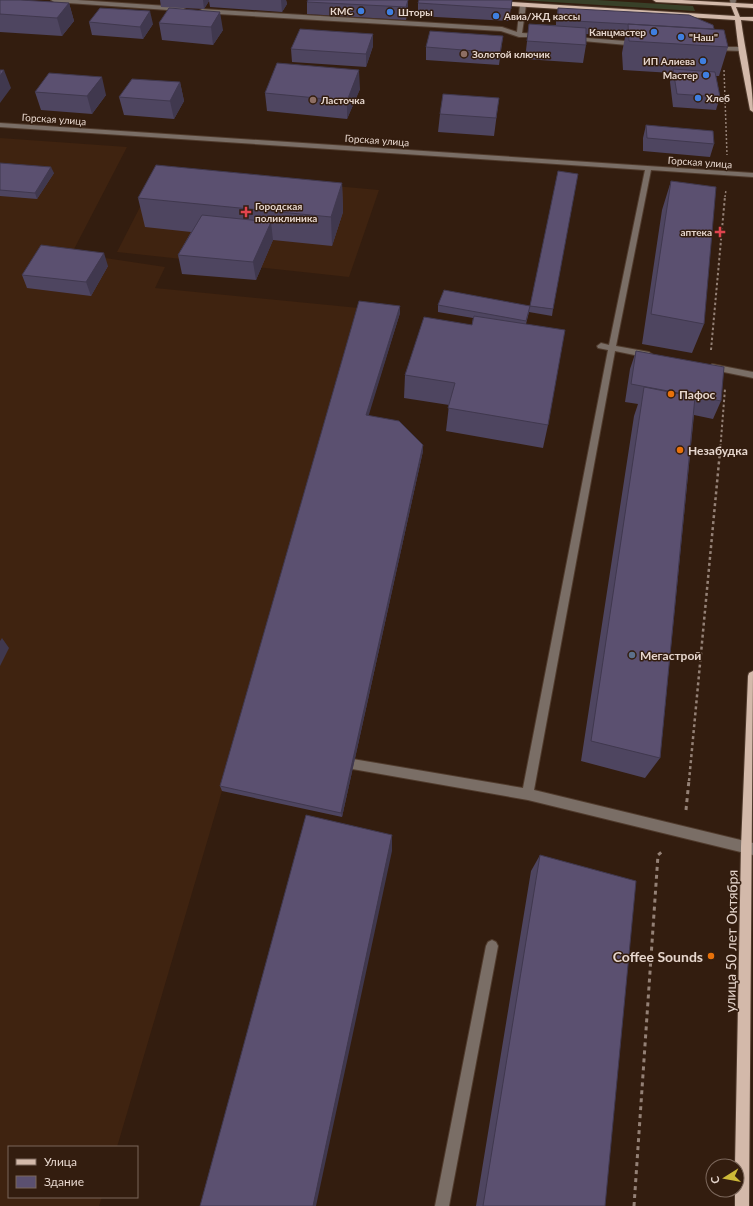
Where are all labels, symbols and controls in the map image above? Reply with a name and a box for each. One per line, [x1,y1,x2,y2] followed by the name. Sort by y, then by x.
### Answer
[330,5,353,17] place label: КМС
[356,6,366,16] marker: КМС
[398,6,433,18] place label: Шторы
[385,7,395,17] marker: Шторы
[503,10,580,22] place label: Авиа/ЖД кассы
[491,11,501,21] marker: Авиа/ЖД кассы
[589,26,646,38] place label: Канцмастер
[649,27,659,37] marker: Канцмастер
[689,31,718,43] place label: "Наш"
[676,32,686,42] marker: "Наш"
[472,48,550,60] place label: Золотой ключик
[459,49,469,59] marker: Золотой ключик
[643,55,695,67] place label: ИП Алиева
[698,56,708,66] marker: ИП Алиева
[663,69,698,81] place label: Мастер
[701,70,711,80] marker: Мастер
[706,92,730,104] place label: Хлеб
[693,93,703,103] marker: Хлеб
[320,94,365,106] place label: Ласточка
[308,95,318,105] marker: Ласточка
[21,111,87,127] street label: Горская улица
[344,132,410,148] street label: Горская улица
[667,154,733,170] street label: Горская улица
[255,200,317,224] place label: Городская поликлиника
[240,206,252,218] marker: Городская поликлиника
[680,226,712,238] place label: аптека
[715,227,725,237] marker: аптека
[679,387,716,402] place label: Пафос
[666,389,676,399] marker: Пафос
[688,443,748,458] place label: Незабудка
[675,445,685,455] marker: Незабудка
[640,648,701,663] place label: Мегастрой
[627,650,637,660] marker: Мегастрой
[721,870,741,1012] street label: улица 50 лет Октября
[613,948,703,965] place label: Coffee Sounds
[706,951,716,961] marker: Coffee Sounds
[8,1146,138,1198] legend
[44,1154,77,1169] text: Улица
[705,1158,745,1198] north arrow
[44,1174,84,1189] text: Здание
[707,1174,722,1185] text: С

